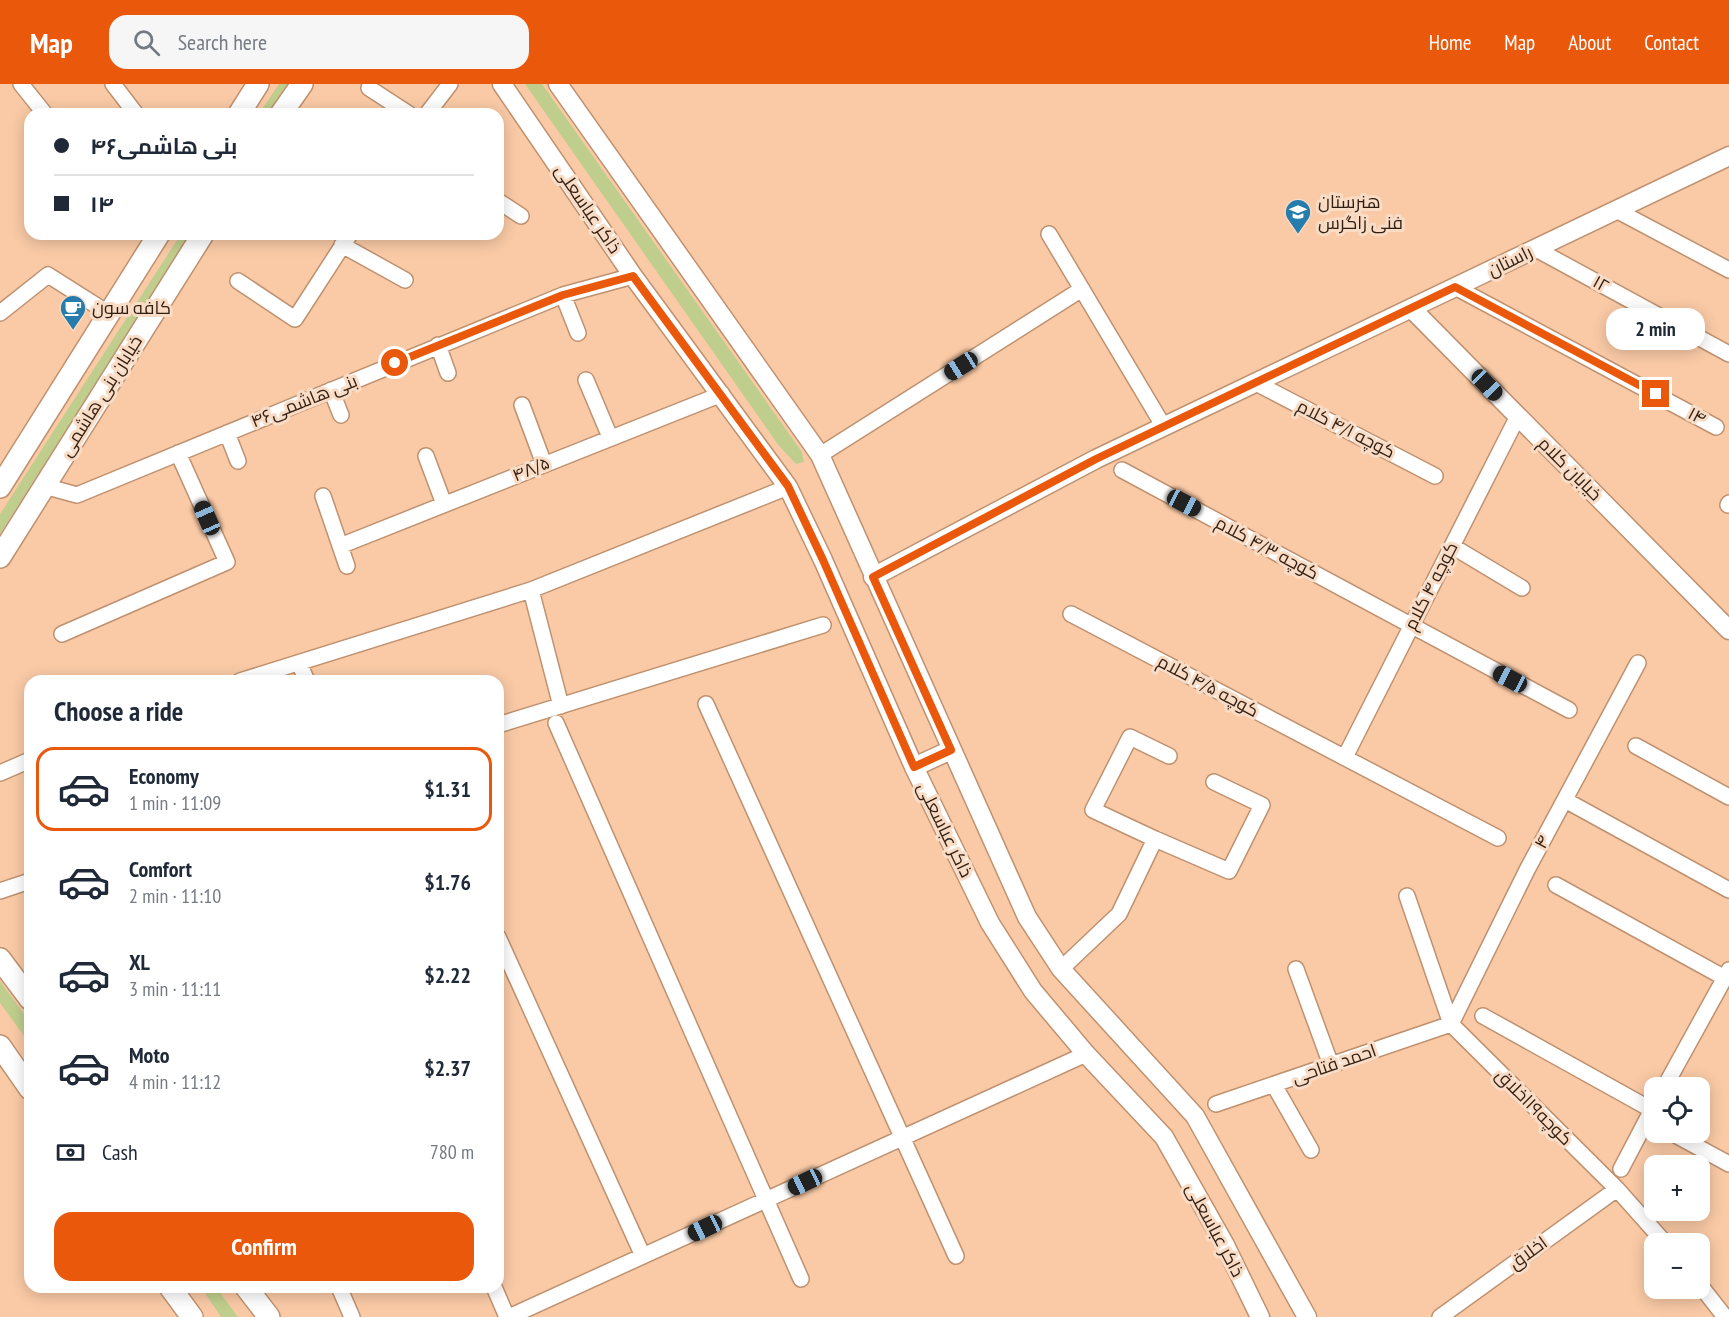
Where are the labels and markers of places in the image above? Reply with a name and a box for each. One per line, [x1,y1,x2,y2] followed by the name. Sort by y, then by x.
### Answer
[1318,190,1403,234] place label: هنرستان فنی زاگرس
[1283,197,1313,235] school or university icon: هنرستان فنی زاگرس
[58,293,88,331] cafe icon: کافه سون
[92,296,171,319] place label: کافه سون

